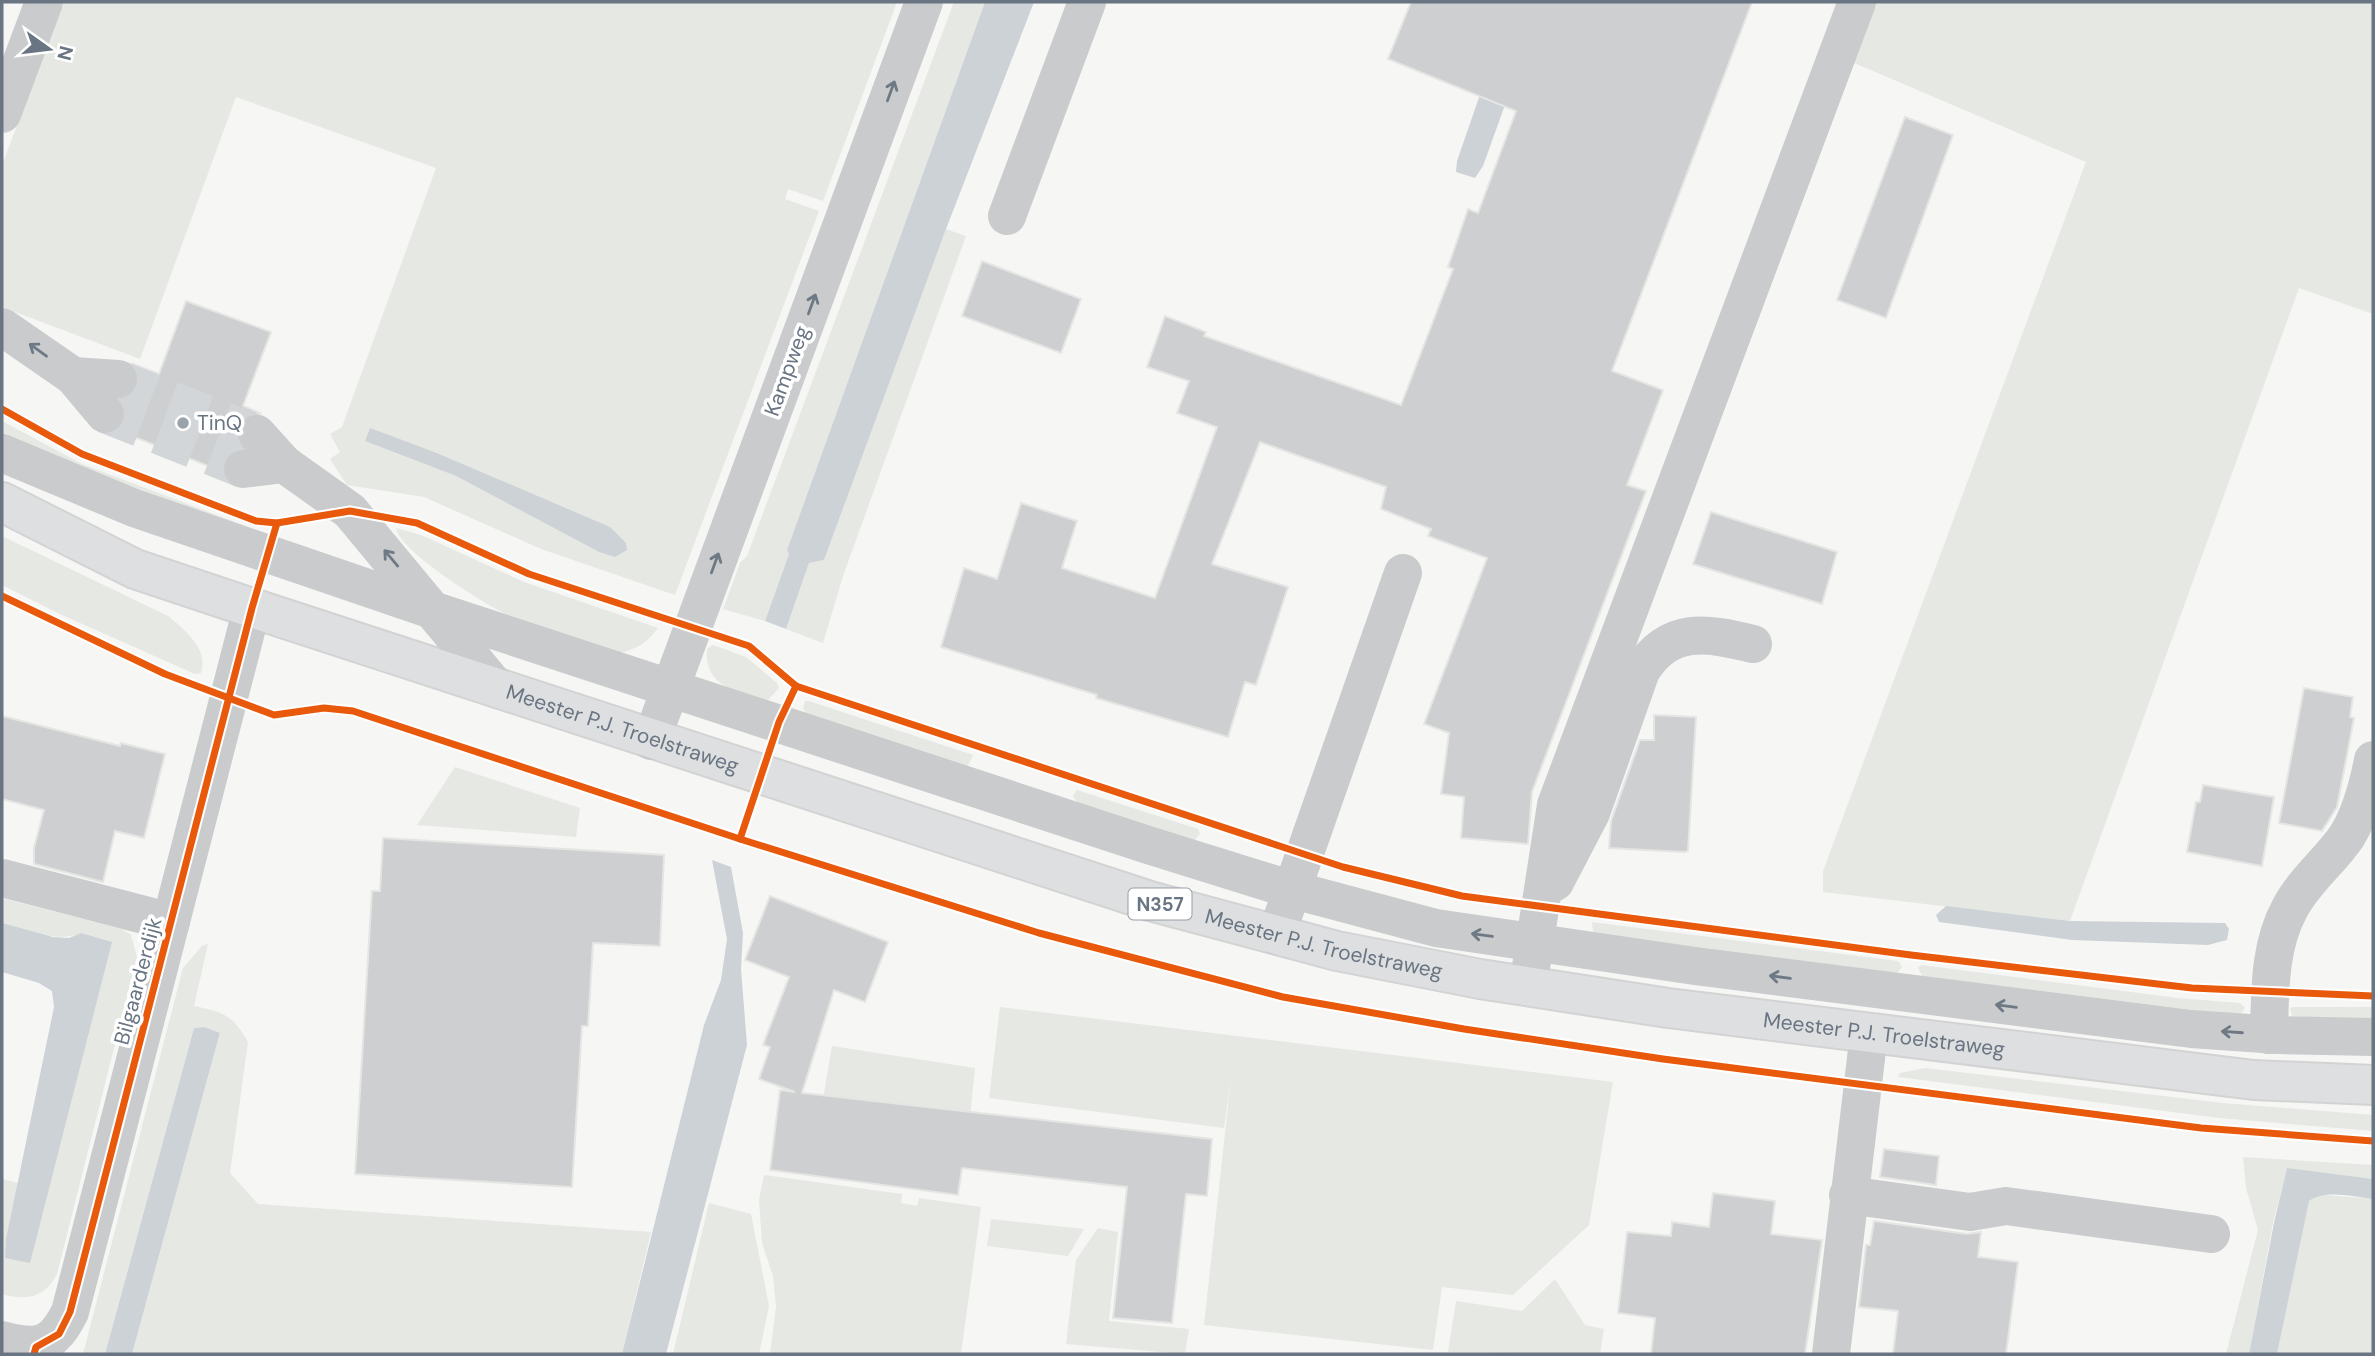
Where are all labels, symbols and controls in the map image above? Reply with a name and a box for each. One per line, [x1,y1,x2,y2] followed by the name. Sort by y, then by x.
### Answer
[14,14,84,84] north arrow
[51,43,79,63] text: N
[886,80,898,102] one-way arrow
[807,293,819,315] one-way arrow
[758,322,816,420] street label: Kampweg
[29,343,48,358] one-way arrow
[197,409,242,437] place label: TinQ
[175,415,191,431] marker: TinQ
[383,550,399,568] one-way arrow
[710,553,723,575] one-way arrow
[503,678,743,780] street label: Meester P.J. Troelstraweg
[1128,888,1192,920] road number: N357
[1202,902,1445,985] street label: Meester P.J. Troelstraweg
[108,914,169,1048] street label: Bilgaarderdijk
[1471,928,1494,941] one-way arrow
[1769,970,1792,983] one-way arrow
[1995,999,2018,1012] one-way arrow
[1762,1006,2007,1063] street label: Meester P.J. Troelstraweg
[2221,1025,2243,1038] one-way arrow

